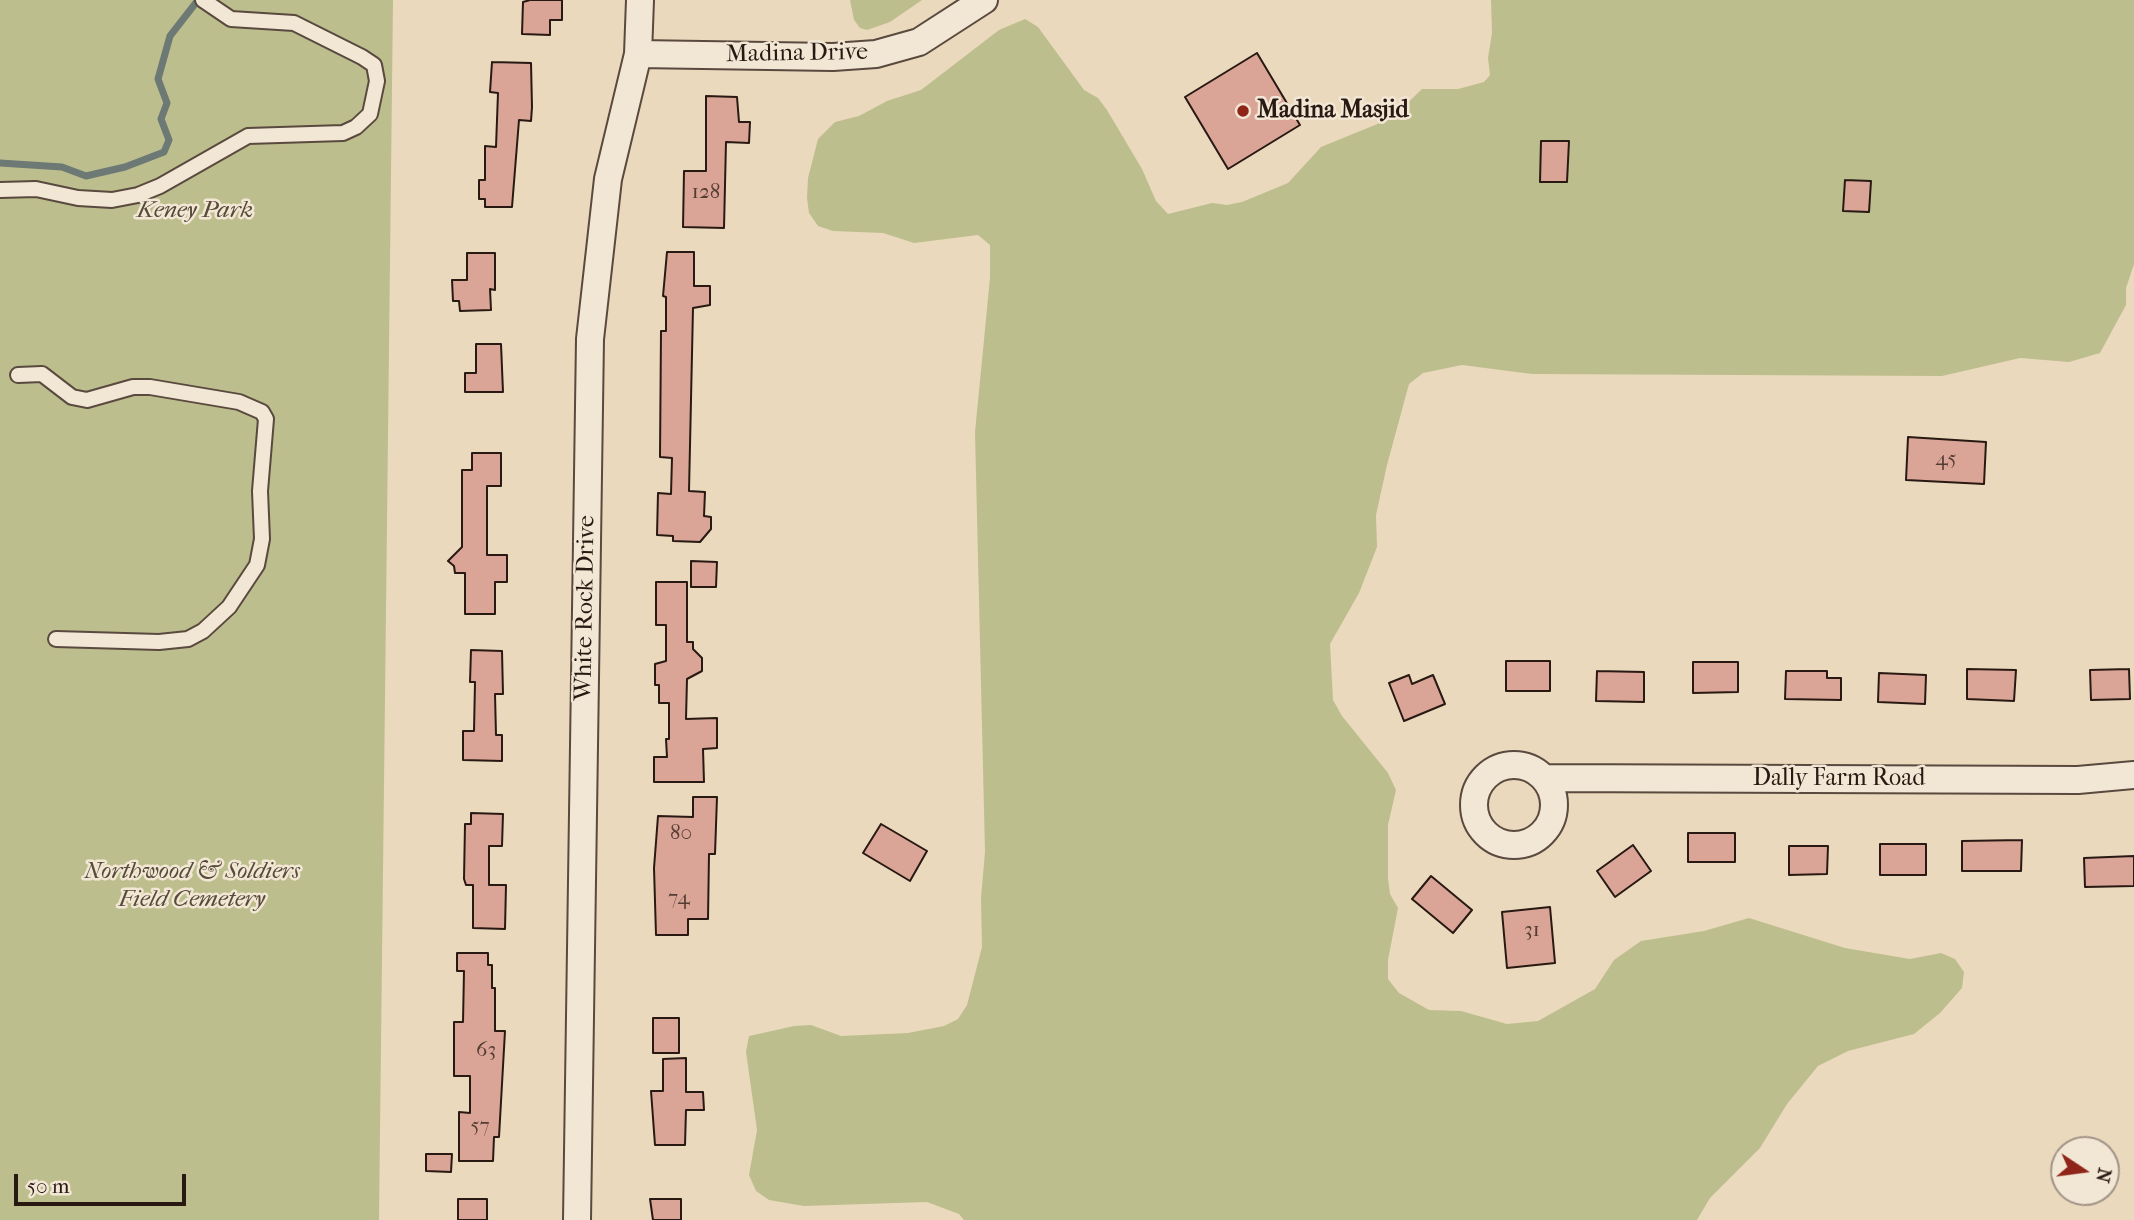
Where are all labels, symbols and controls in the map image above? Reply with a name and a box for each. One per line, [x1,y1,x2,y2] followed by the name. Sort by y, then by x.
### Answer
[726,38,868,70] street label: Madina Drive
[1257,97,1408,125] place label: Madina Masjid
[1235,103,1251,119] marker: Madina Masjid
[692,180,720,206] house number: 128
[137,197,253,225] park label: Keney Park
[1936,447,1956,473] house number: 45
[570,515,602,701] street label: White Rock Drive
[1753,765,1925,793] street label: Dally Farm Road
[670,821,692,847] house number: 80
[84,858,300,914] park label: Northwood & Soldiers Field Cemetery
[668,886,690,912] house number: 74
[1524,918,1540,944] house number: 31
[476,1038,496,1064] house number: 63
[470,1114,490,1140] house number: 57
[2050,1136,2120,1206] north arrow
[18,1160,189,1204] scale bar
[2091,1166,2116,1185] text: N
[27,1174,70,1198] text: 50 m

